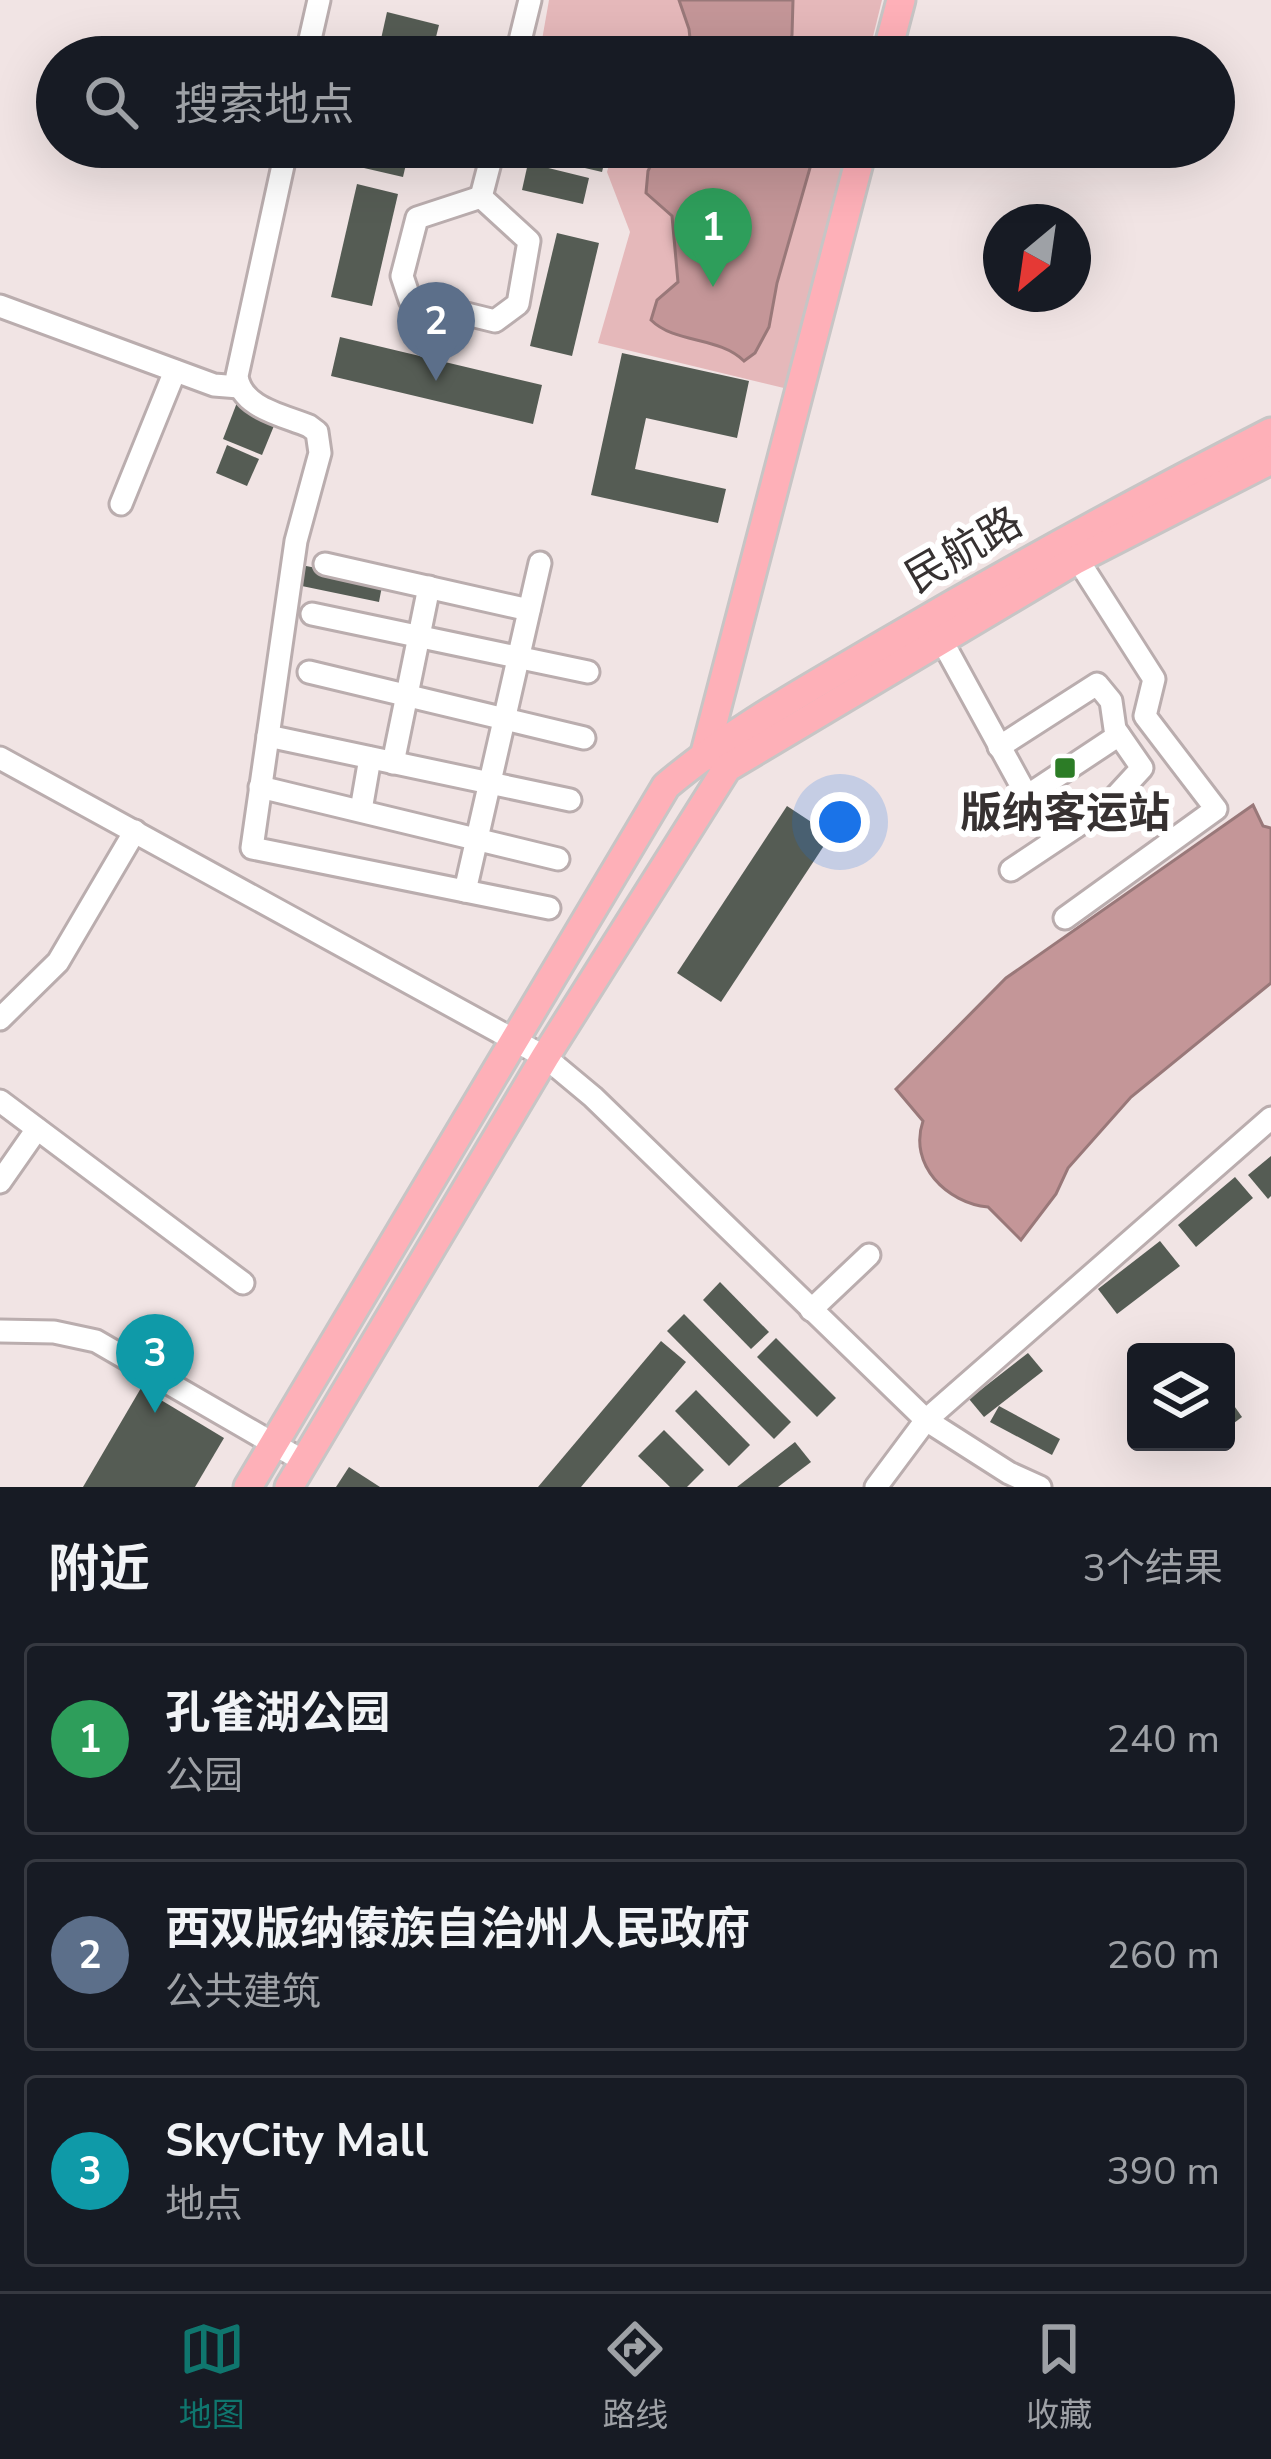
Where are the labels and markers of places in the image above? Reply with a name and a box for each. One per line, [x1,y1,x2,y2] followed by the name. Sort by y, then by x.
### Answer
[674,188,752,287] pin: 1
[397,282,475,381] pin: 2
[1052,755,1078,781] marker: 版纳客运站
[960,785,1170,842] place label: 版纳客运站
[116,1314,194,1413] pin: 3

